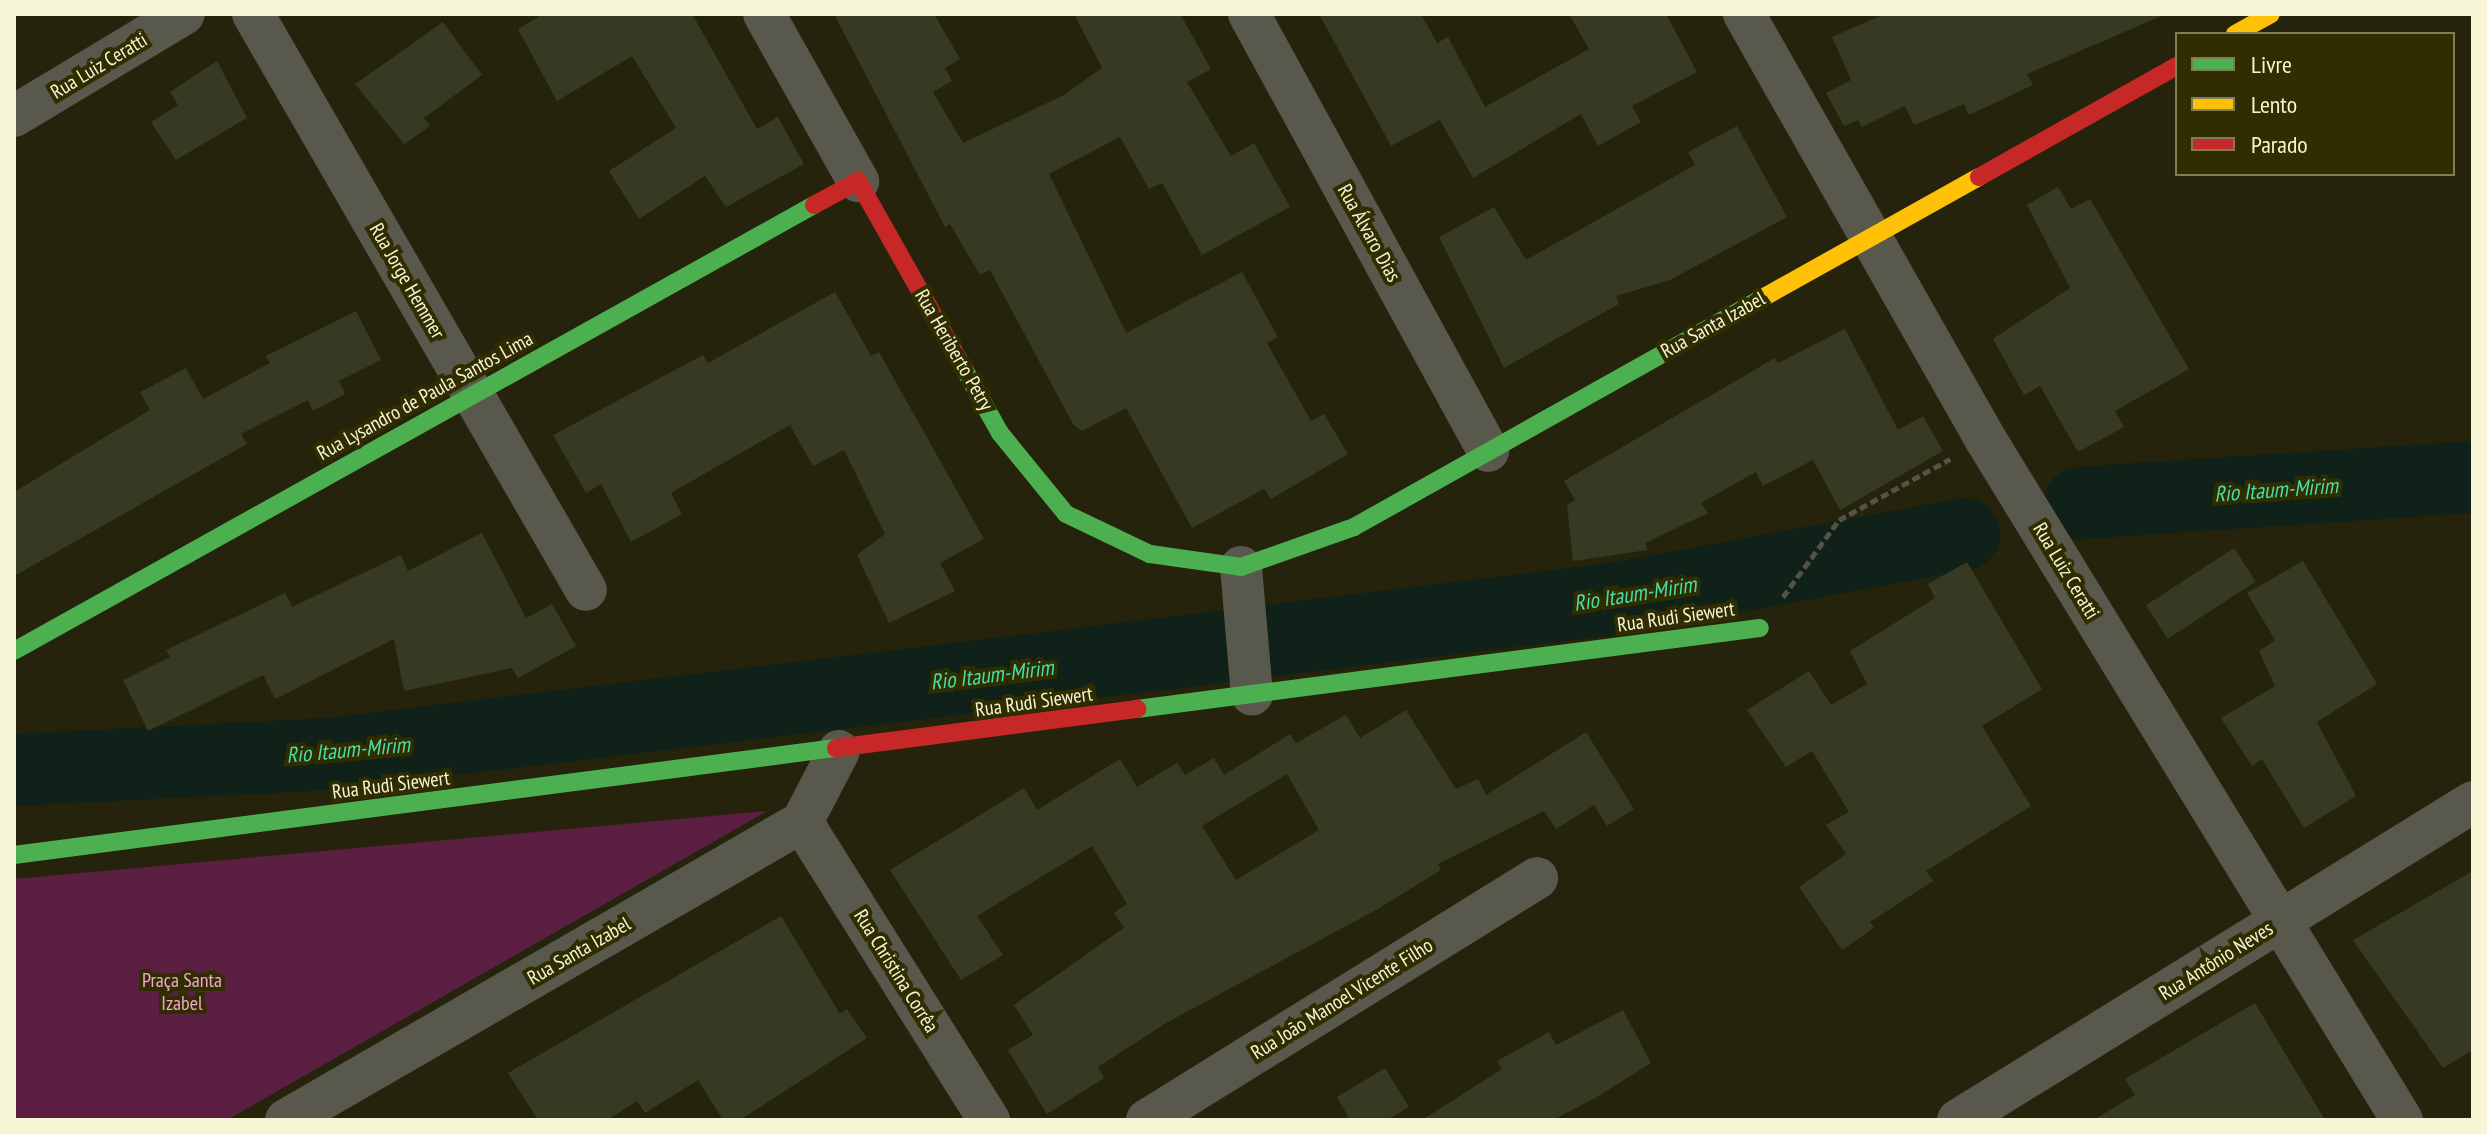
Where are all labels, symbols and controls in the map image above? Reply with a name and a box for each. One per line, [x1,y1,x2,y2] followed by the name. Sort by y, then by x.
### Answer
[46,28,152,104] street label: Rua Luiz Ceratti
[2175,32,2455,176] legend
[2251,49,2292,80] text: Livre
[2251,89,2297,120] text: Lento
[2251,129,2308,160] text: Parado
[1332,180,1406,286] street label: Rua Álvaro Dias
[364,219,450,343] street label: Rua Jorge Hemmer
[910,285,998,415] street label: Rua Heriberto Petry
[1657,287,1769,363] street label: Rua Santa Izabel
[313,327,537,465] street label: Rua Lysandro de Paula Santos Lima
[2213,473,2339,507] water label: Rio Itaum-Mirim
[2028,518,2104,624] street label: Rua Luiz Ceratti
[1572,571,1698,617] water label: Rio Itaum-Mirim
[1616,597,1736,637] street label: Rua Rudi Siewert
[929,654,1055,696] water label: Rio Itaum-Mirim
[974,682,1094,722] street label: Rua Rudi Siewert
[285,731,411,769] water label: Rio Itaum-Mirim
[331,766,451,804] street label: Rua Rudi Siewert
[849,905,943,1037] street label: Rua Christina Corrêa
[523,912,635,990] street label: Rua Santa Izabel
[2154,916,2278,1006] street label: Rua Antônio Neves
[1247,933,1437,1065] street label: Rua João Manoel Vicente Filho
[142,969,222,1016] park label: Praça Santa Izabel

